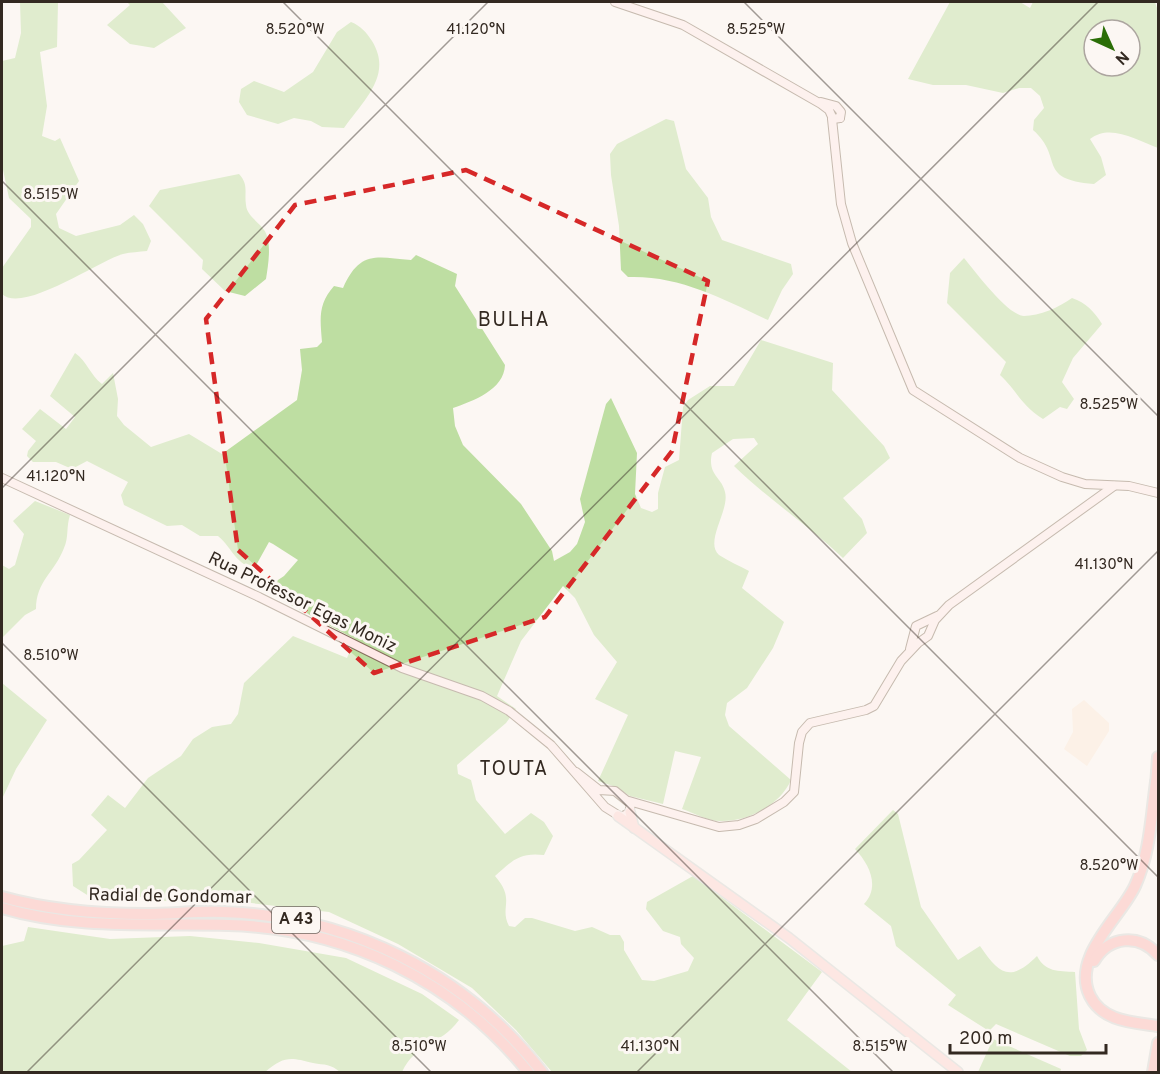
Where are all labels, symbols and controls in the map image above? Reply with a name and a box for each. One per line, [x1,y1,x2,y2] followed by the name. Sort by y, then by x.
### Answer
[1082,18,1142,78] north arrow
[265,21,325,40] text: 8.520°W
[446,21,506,40] text: 41.120°N
[727,21,785,40] text: 8.525°W
[1110,46,1132,68] text: N
[23,186,79,205] text: 8.515°W
[478,308,550,334] district label: BULHA
[1080,396,1138,415] text: 8.525°W
[26,468,86,487] text: 41.120°N
[204,547,400,659] street label: Rua Professor Egas Moniz
[1074,556,1134,575] text: 41.130°N
[23,647,79,666] text: 8.510°W
[479,757,549,783] district label: TOUTA
[1079,857,1139,876] text: 8.520°W
[88,884,252,910] street label: Radial de Gondomar
[272,907,320,933] road number: A 43
[950,1017,1106,1055] scale bar
[959,1028,1012,1051] text: 200 m
[391,1038,447,1057] text: 8.510°W
[620,1038,680,1057] text: 41.130°N
[852,1038,908,1057] text: 8.515°W

